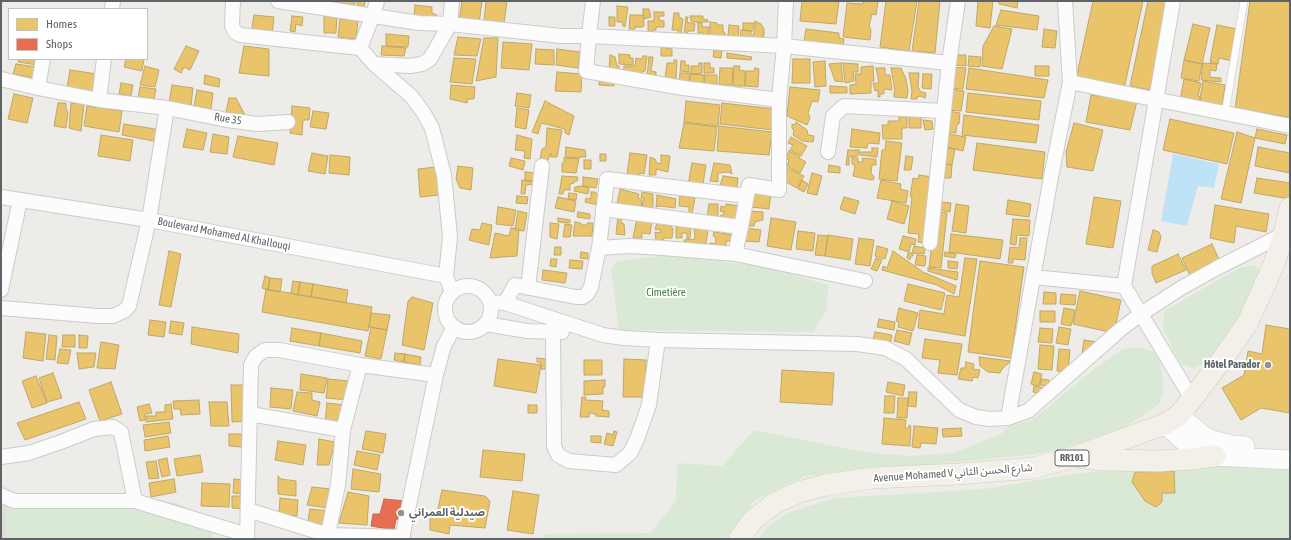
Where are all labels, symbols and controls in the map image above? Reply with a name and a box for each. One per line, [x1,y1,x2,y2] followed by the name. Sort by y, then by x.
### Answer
[8,8,148,60] legend
[46,17,77,31] text: Homes
[46,37,72,51] text: Shops
[213,110,243,128] street label: Rue 35
[156,215,292,253] street label: Boulevard Mohamed Al Khallouqi
[646,286,686,300] park label: Cimetière
[1204,358,1260,372] place label: Hôtel Parador
[1263,360,1273,370] marker: Hôtel Parador
[1055,450,1089,466] road number: RR101
[873,461,1033,485] street label: Avenue Mohamed V شارع الحسن الثاني
[409,506,485,520] place label: صيدلية العمراني
[396,508,406,518] marker: صيدلية العمراني

